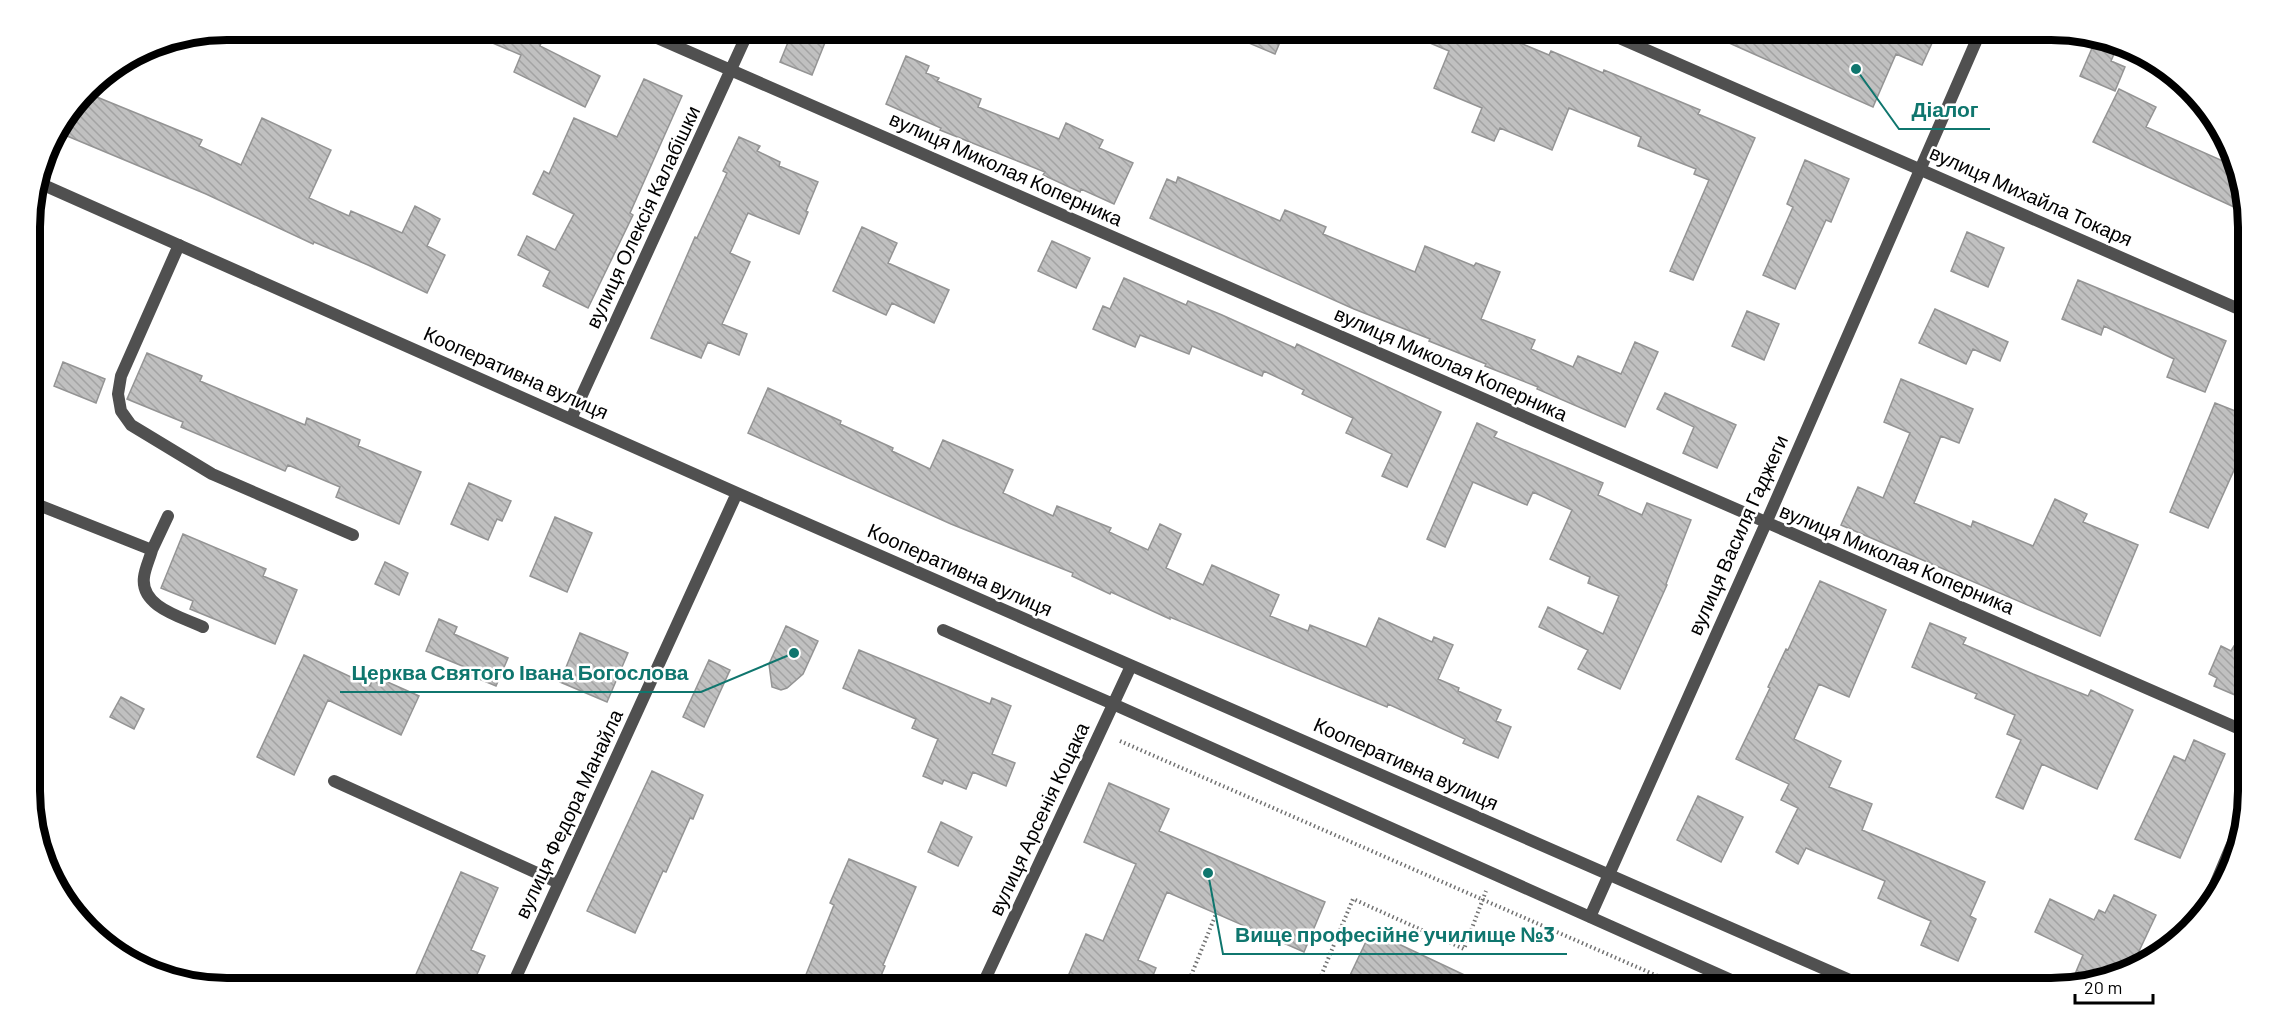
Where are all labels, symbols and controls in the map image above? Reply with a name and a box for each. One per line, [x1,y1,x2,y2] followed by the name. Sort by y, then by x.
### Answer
[1899,90,1990,129] callout: Діалог
[1911,96,1979,121] text: Діалог
[580,102,704,332] street label: вулиця Олексія Калабішки
[886,106,1127,231] street label: вулиця Миколая Коперника
[1926,140,2136,251] street label: вулиця Михайла Токаря
[1331,301,1572,426] street label: вулиця Миколая Коперника
[420,321,612,424] street label: Кооперативна вулиця
[1682,431,1792,638] street label: вулиця Василя Гаджеги
[1777,498,2019,619] street label: вулиця Миколая Коперника
[864,518,1056,621] street label: Кооперативна вулиця
[340,653,701,692] callout: Церква Святого Івана Богослова
[351,659,689,684] text: Церква Святого Івана Богослова
[509,704,628,922] street label: вулиця Федора Манайла
[1310,712,1502,815] street label: Кооперативна вулиця
[983,717,1094,919] street label: вулиця Арсенія Коцака
[1223,915,1567,954] callout: Вище професійне училище №3
[1235,921,1555,946] text: Вище професійне училище №3
[2075,967,2153,1005] scale bar
[2084,976,2122,998] text: 20 m

